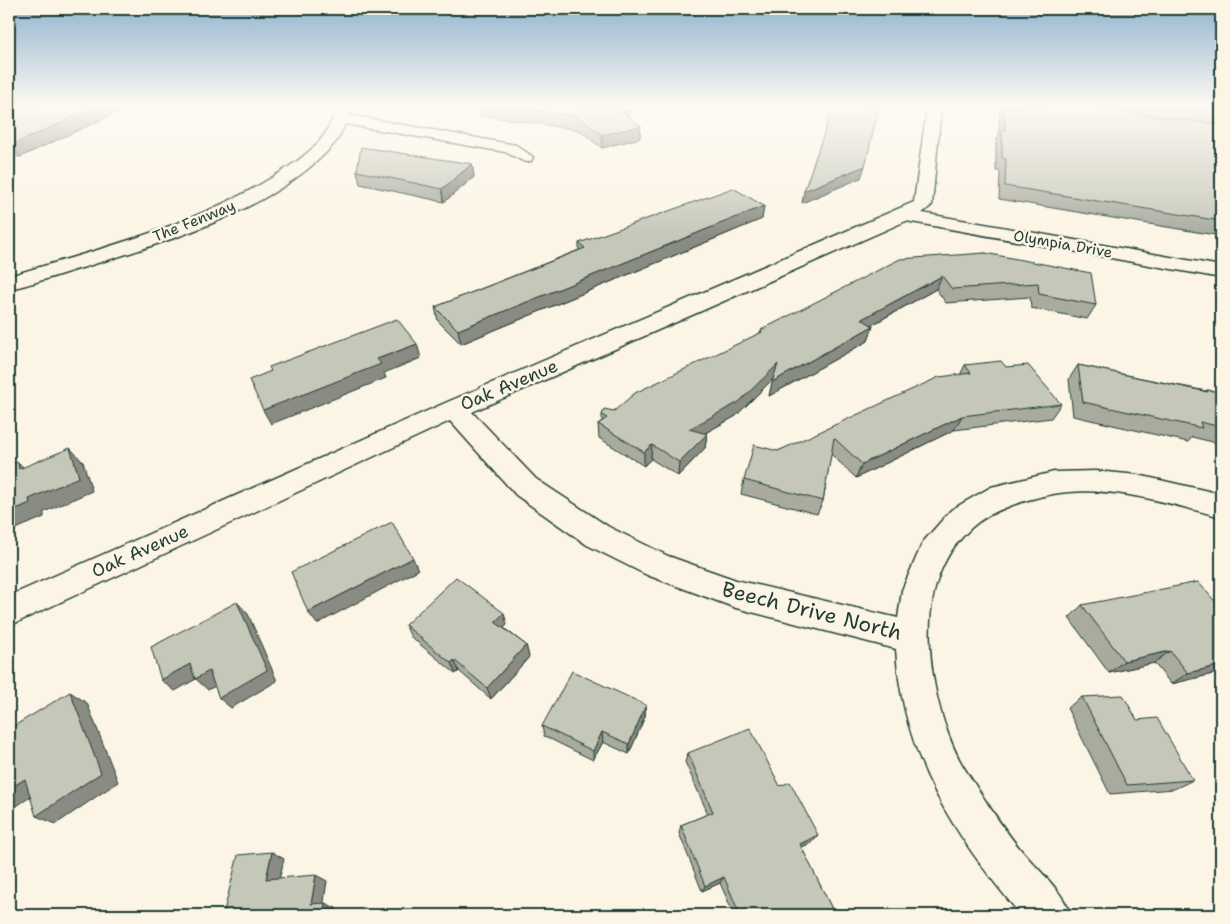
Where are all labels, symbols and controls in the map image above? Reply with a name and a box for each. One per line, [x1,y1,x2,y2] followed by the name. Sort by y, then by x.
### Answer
[150,195,238,247] street label: The Fenway
[1012,225,1114,263] street label: Olympia Drive
[456,354,562,416] street label: Oak Avenue
[88,519,192,583] street label: Oak Avenue
[719,575,905,647] street label: Beech Drive North

